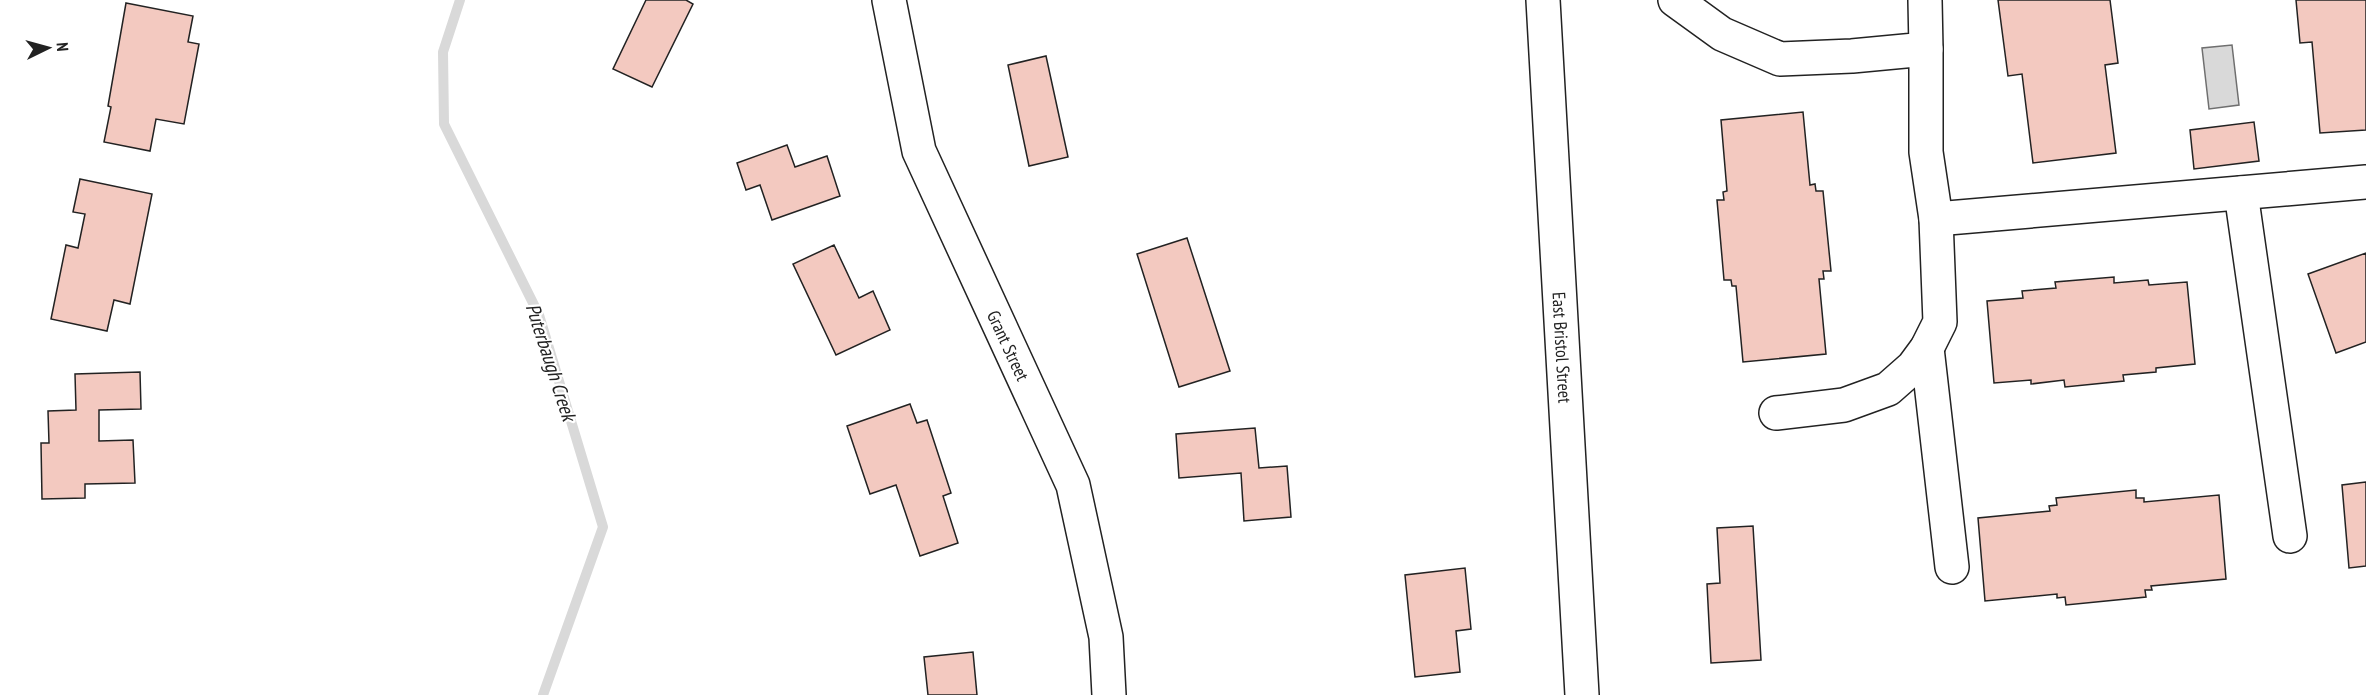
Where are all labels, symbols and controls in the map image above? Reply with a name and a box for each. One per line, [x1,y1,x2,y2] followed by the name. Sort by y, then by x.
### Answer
[18,18,78,78] north arrow
[53,42,73,52] text: N
[1548,291,1577,404] street label: East Bristol Street
[520,300,583,426] water label: Puterbaugh Creek
[982,307,1035,384] street label: Grant Street

